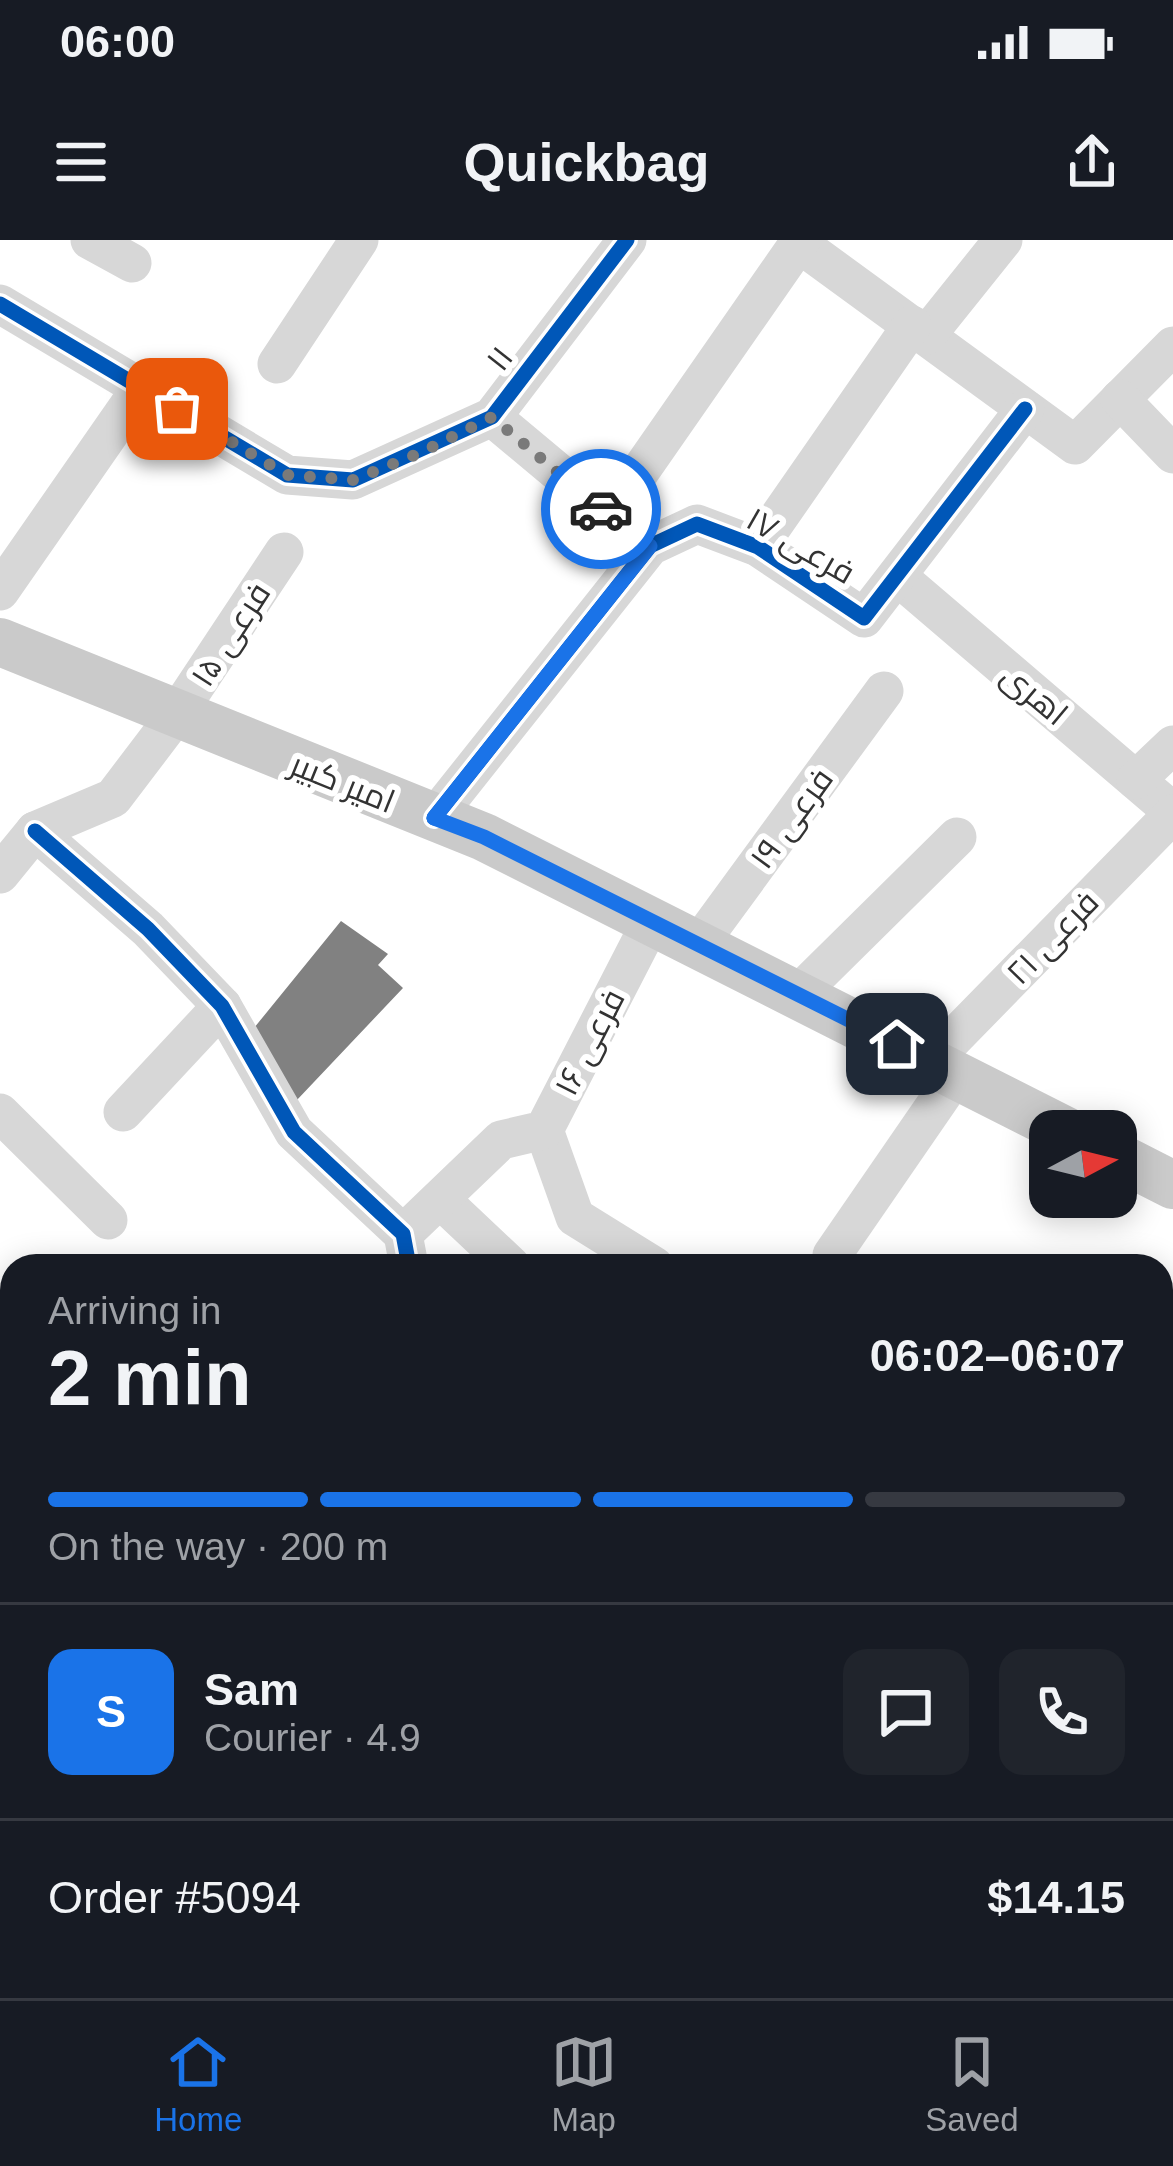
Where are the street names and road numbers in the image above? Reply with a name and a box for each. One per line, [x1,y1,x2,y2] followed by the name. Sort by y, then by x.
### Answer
[479,339,520,378] street label: ۱۱
[739,500,861,593] street label: فرعی ۱۷
[183,576,279,694] street label: فرعی ۱۵
[994,656,1075,733] street label: اهری
[283,744,400,821] street label: امیر کبیر
[743,761,842,877] street label: فرعی ۱۹
[999,883,1107,993] street label: فرعی ۲۱
[547,983,634,1102] street label: فرعی ۱۶

